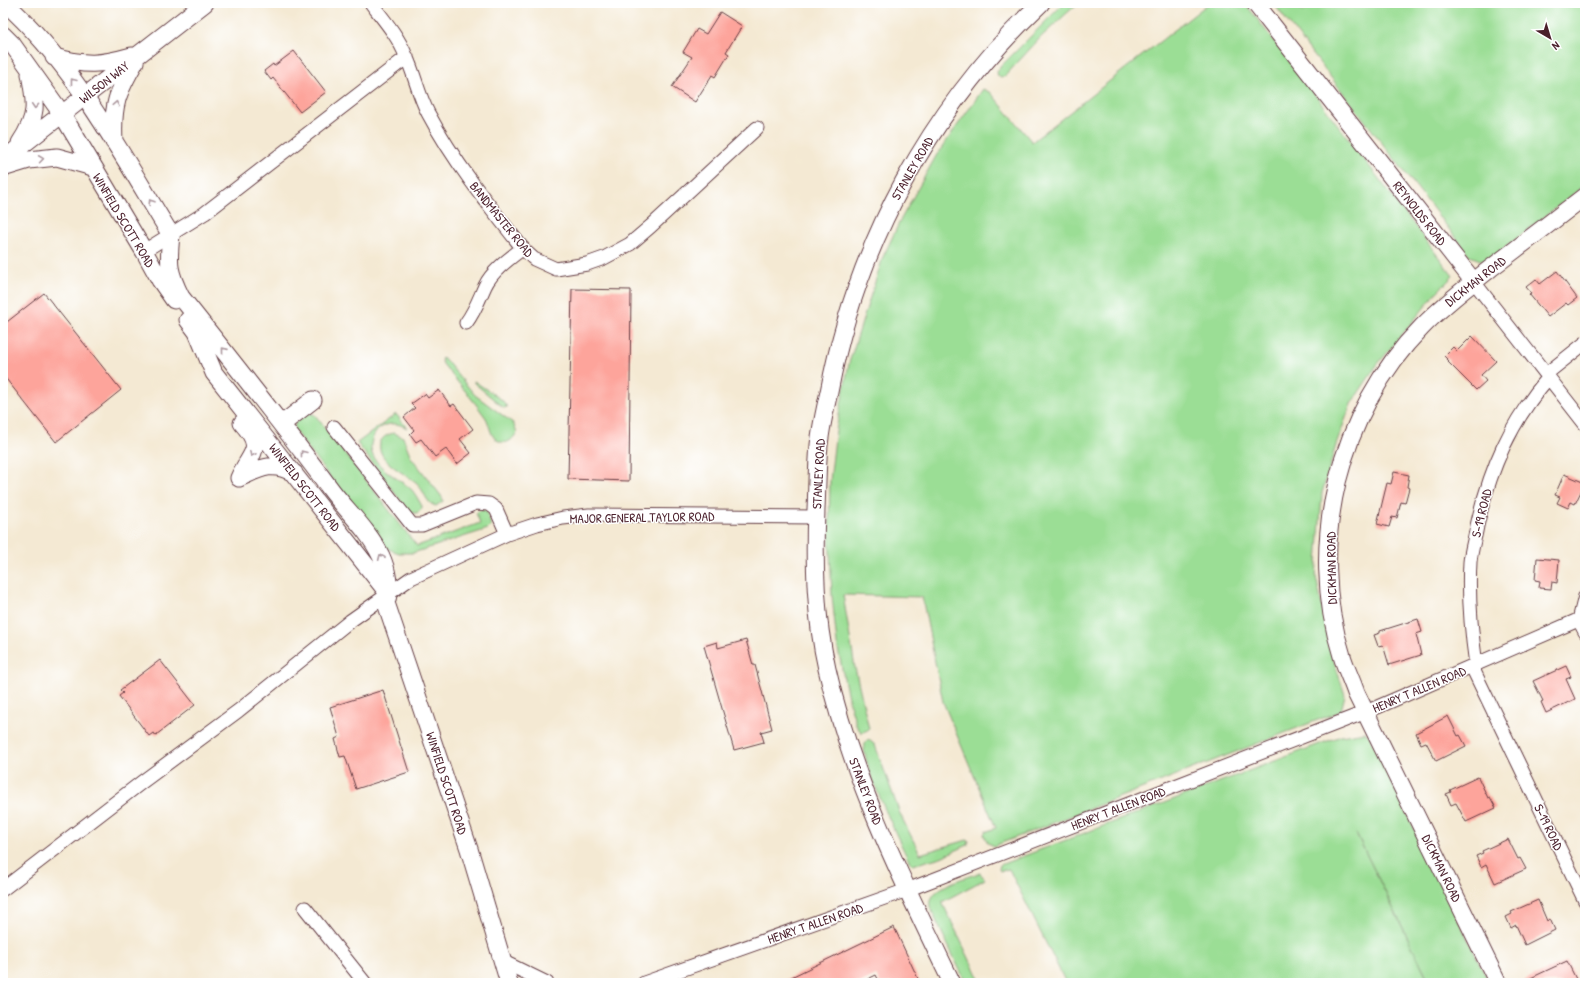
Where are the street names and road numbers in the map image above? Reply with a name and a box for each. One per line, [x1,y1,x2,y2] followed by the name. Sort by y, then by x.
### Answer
[75,57,133,107] street label: WILSON WAY
[887,132,938,203] street label: STANLEY ROAD
[89,170,160,271] street label: WINFIELD SCOTT ROAD
[466,177,539,261] street label: BANDMASTER ROAD
[1389,177,1451,250] street label: REYNOLDS ROAD
[1441,251,1510,311] street label: DICKMAN ROAD
[807,438,829,510] street label: STANLEY ROAD
[265,439,345,535] street label: WINFIELD SCOTT ROAD
[1466,486,1496,539] street label: S-19 ROAD
[570,507,715,527] street label: MAJOR GENERAL TAYLOR ROAD
[1321,531,1341,605] street label: DICKMAN ROAD
[1370,661,1469,717] street label: HENRY T ALLEN ROAD
[422,729,472,837] street label: WINFIELD SCOTT ROAD
[845,755,887,828] street label: STANLEY ROAD
[1068,781,1169,834] street label: HENRY T ALLEN ROAD
[1530,801,1568,854] street label: S-19 ROAD
[1418,831,1466,905] street label: DICKMAN ROAD
[765,898,866,948] street label: HENRY T ALLEN ROAD

